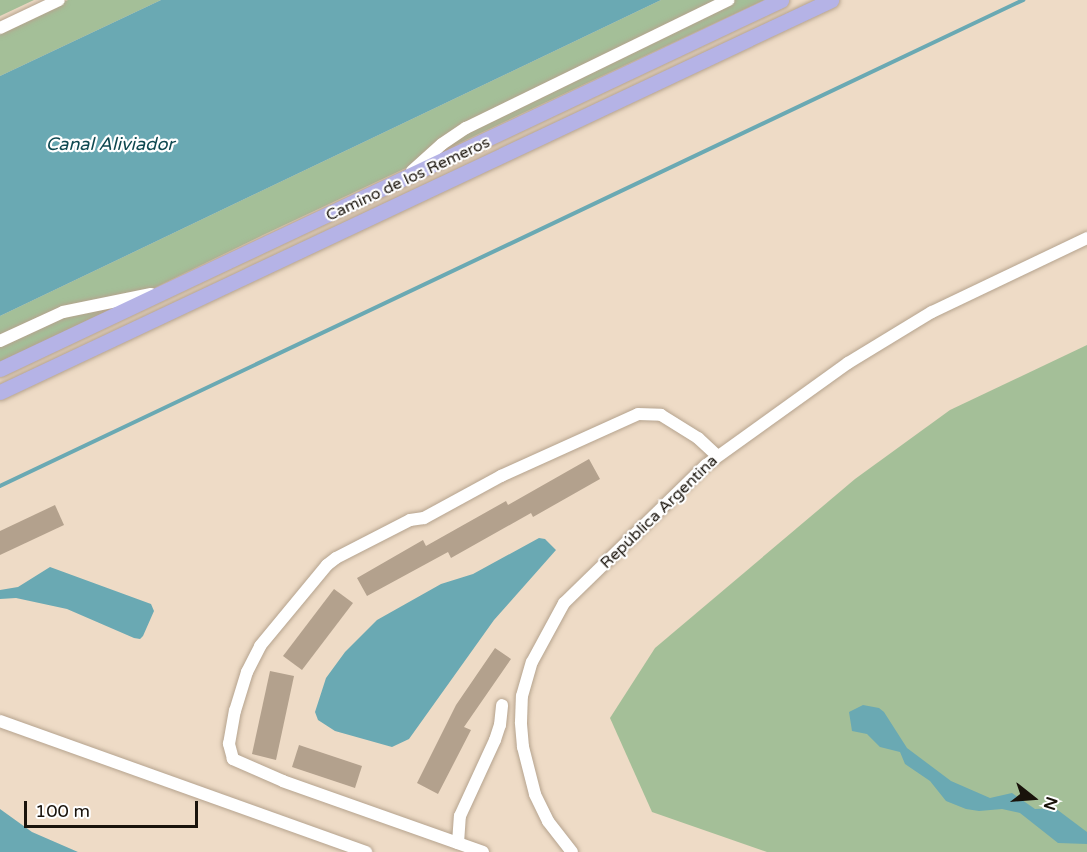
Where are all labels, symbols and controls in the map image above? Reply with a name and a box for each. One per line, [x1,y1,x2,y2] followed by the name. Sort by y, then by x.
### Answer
[46,133,174,155] water label: Canal Aliviador
[323,133,493,225] street label: Camino de los Remeros
[596,451,722,573] street label: República Argentina
[1003,768,1063,828] north arrow
[27,789,201,827] scale bar
[1039,794,1062,812] text: N
[35,800,90,822] text: 100 m

